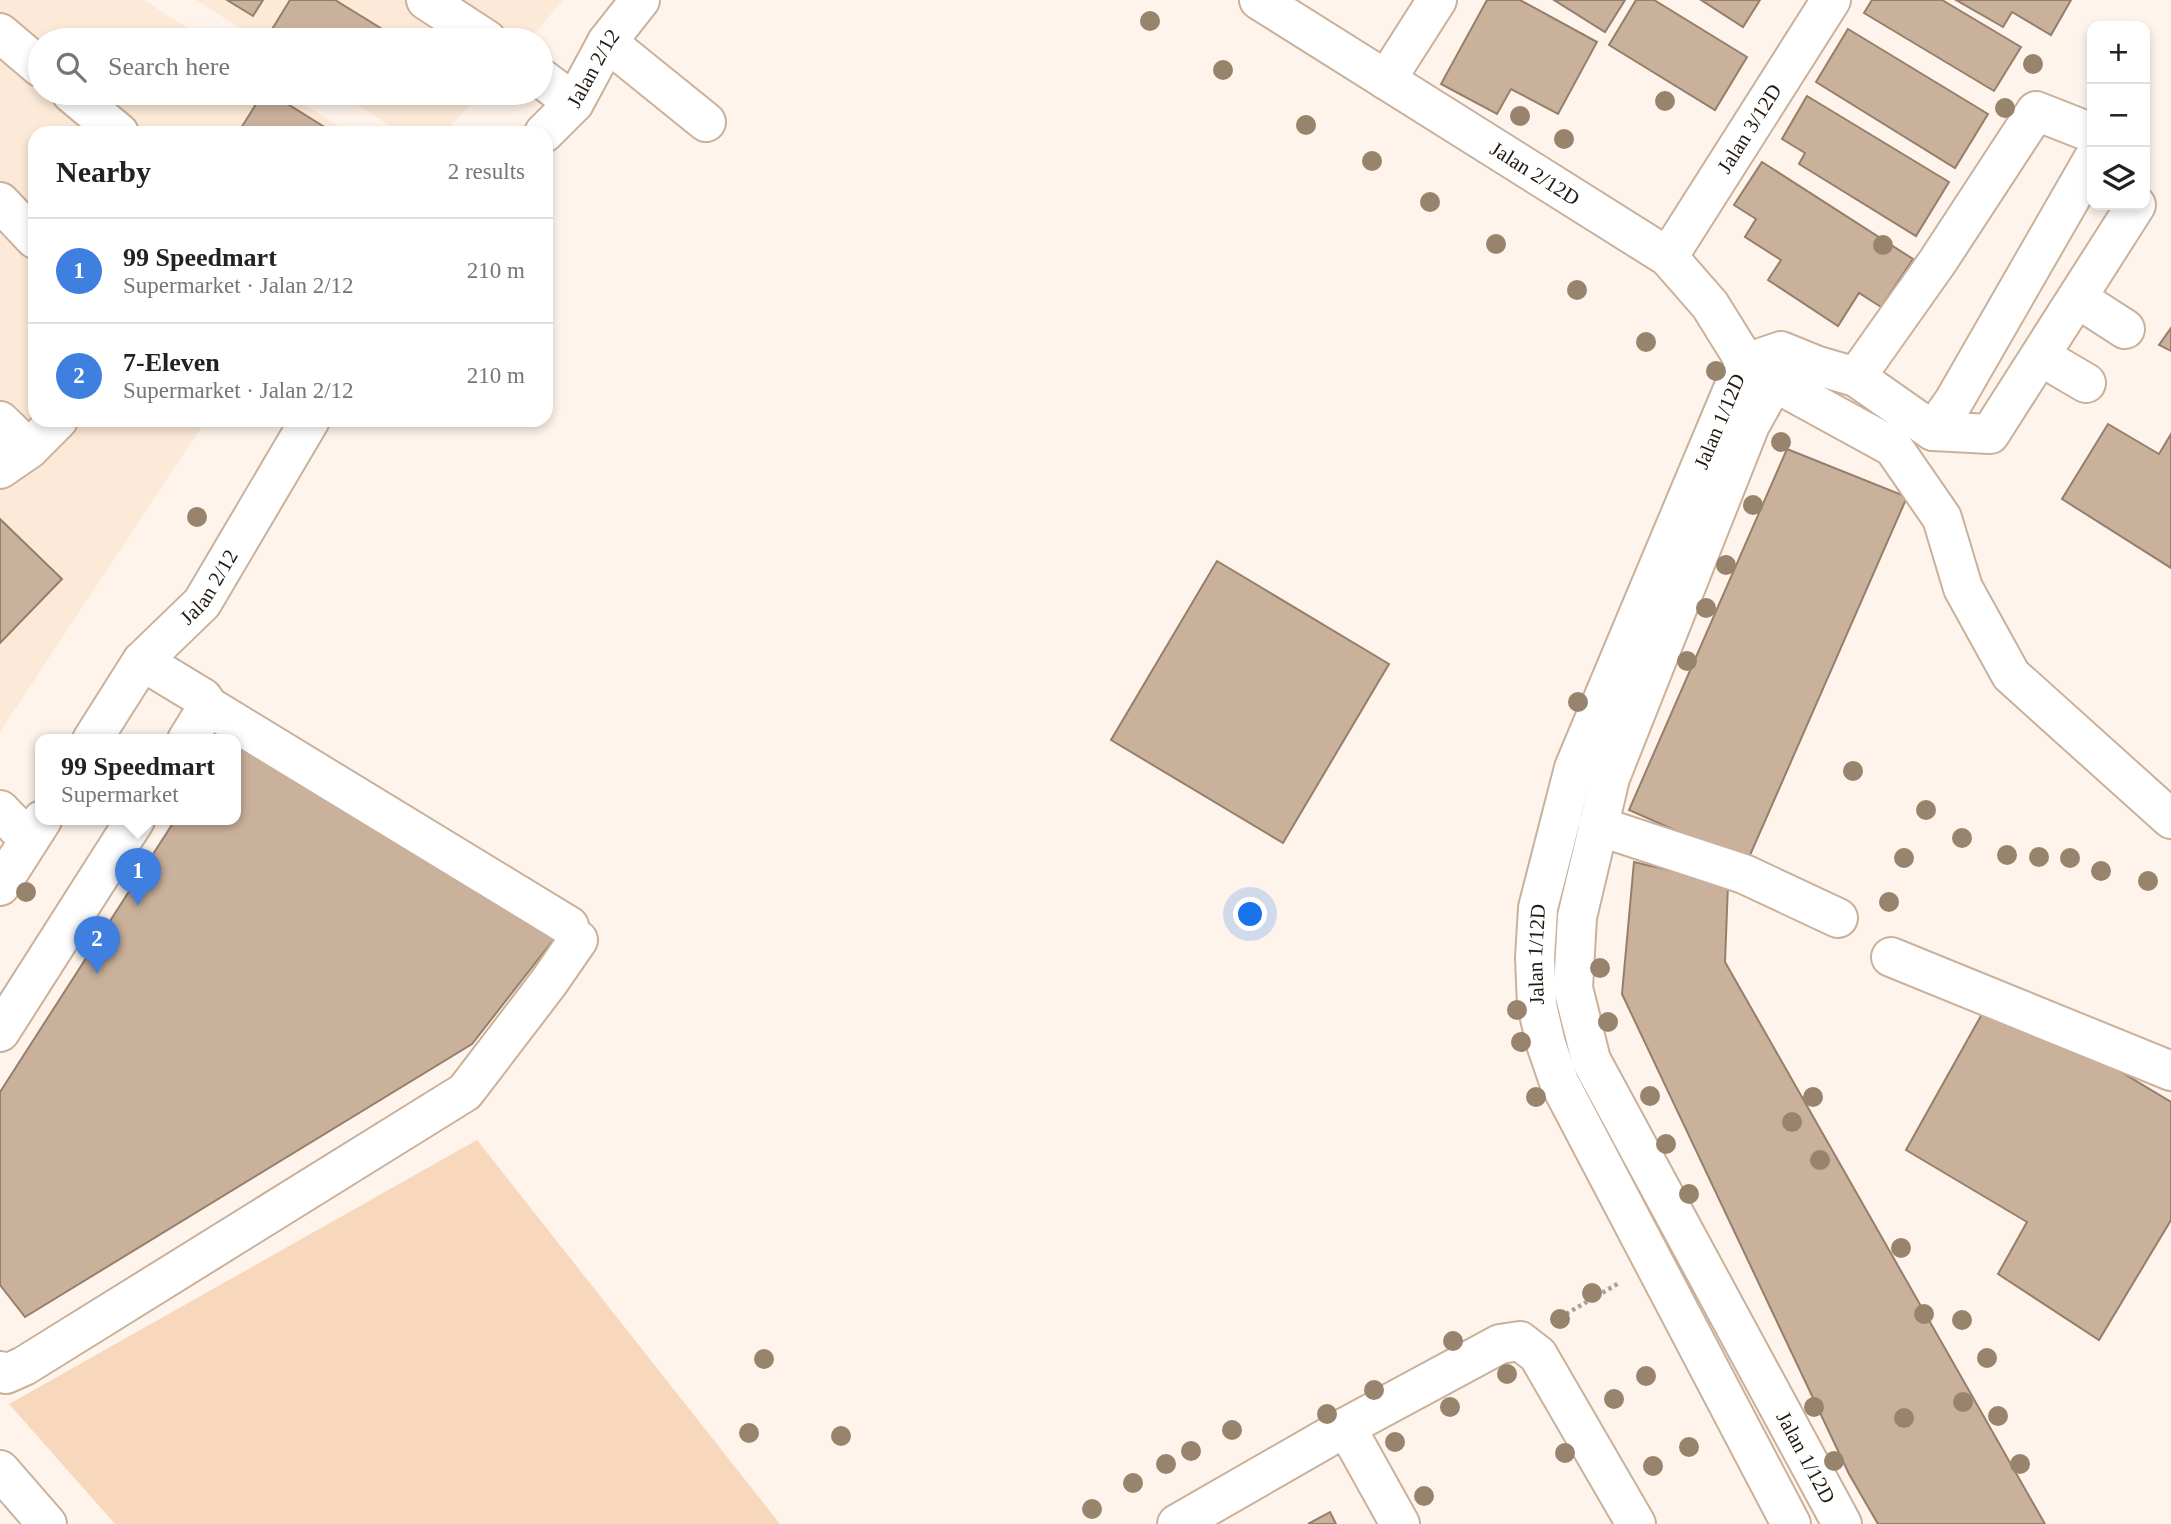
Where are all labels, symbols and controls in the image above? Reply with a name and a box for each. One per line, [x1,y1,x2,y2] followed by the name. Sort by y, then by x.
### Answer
[2087,21,2150,210] map controls
[2087,21,2150,84] button: +
[562,24,625,112] street label: Jalan 2/12
[28,28,553,105] search box
[52,48,90,86] icon: search
[108,52,230,81] text: Search here
[1712,80,1787,178] street label: Jalan 3/12D
[2087,84,2150,147] button: −
[1486,136,1584,210] street label: Jalan 2/12D
[2087,147,2150,210] button: layers
[56,155,151,188] text: Nearby
[448,159,525,184] text: 2 results
[123,243,277,272] text: 99 Speedmart
[73,258,85,283] text: 1
[467,258,525,283] text: 210 m
[123,273,354,298] text: Supermarket · Jalan 2/12
[123,348,220,377] text: 7-Eleven
[73,363,85,388] text: 2
[467,363,525,388] text: 210 m
[1689,370,1750,473] street label: Jalan 1/12D
[123,378,354,403] text: Supermarket · Jalan 2/12
[175,545,243,630] street label: Jalan 2/12
[35,734,241,825] popup
[61,752,215,781] text: 99 Speedmart
[61,782,179,807] text: Supermarket
[115,848,161,906] pin: 1
[1233,897,1267,931] your location
[1523,903,1550,1005] street label: Jalan 1/12D
[74,916,120,974] pin: 2
[1771,1407,1841,1508] street label: Jalan 1/12D

